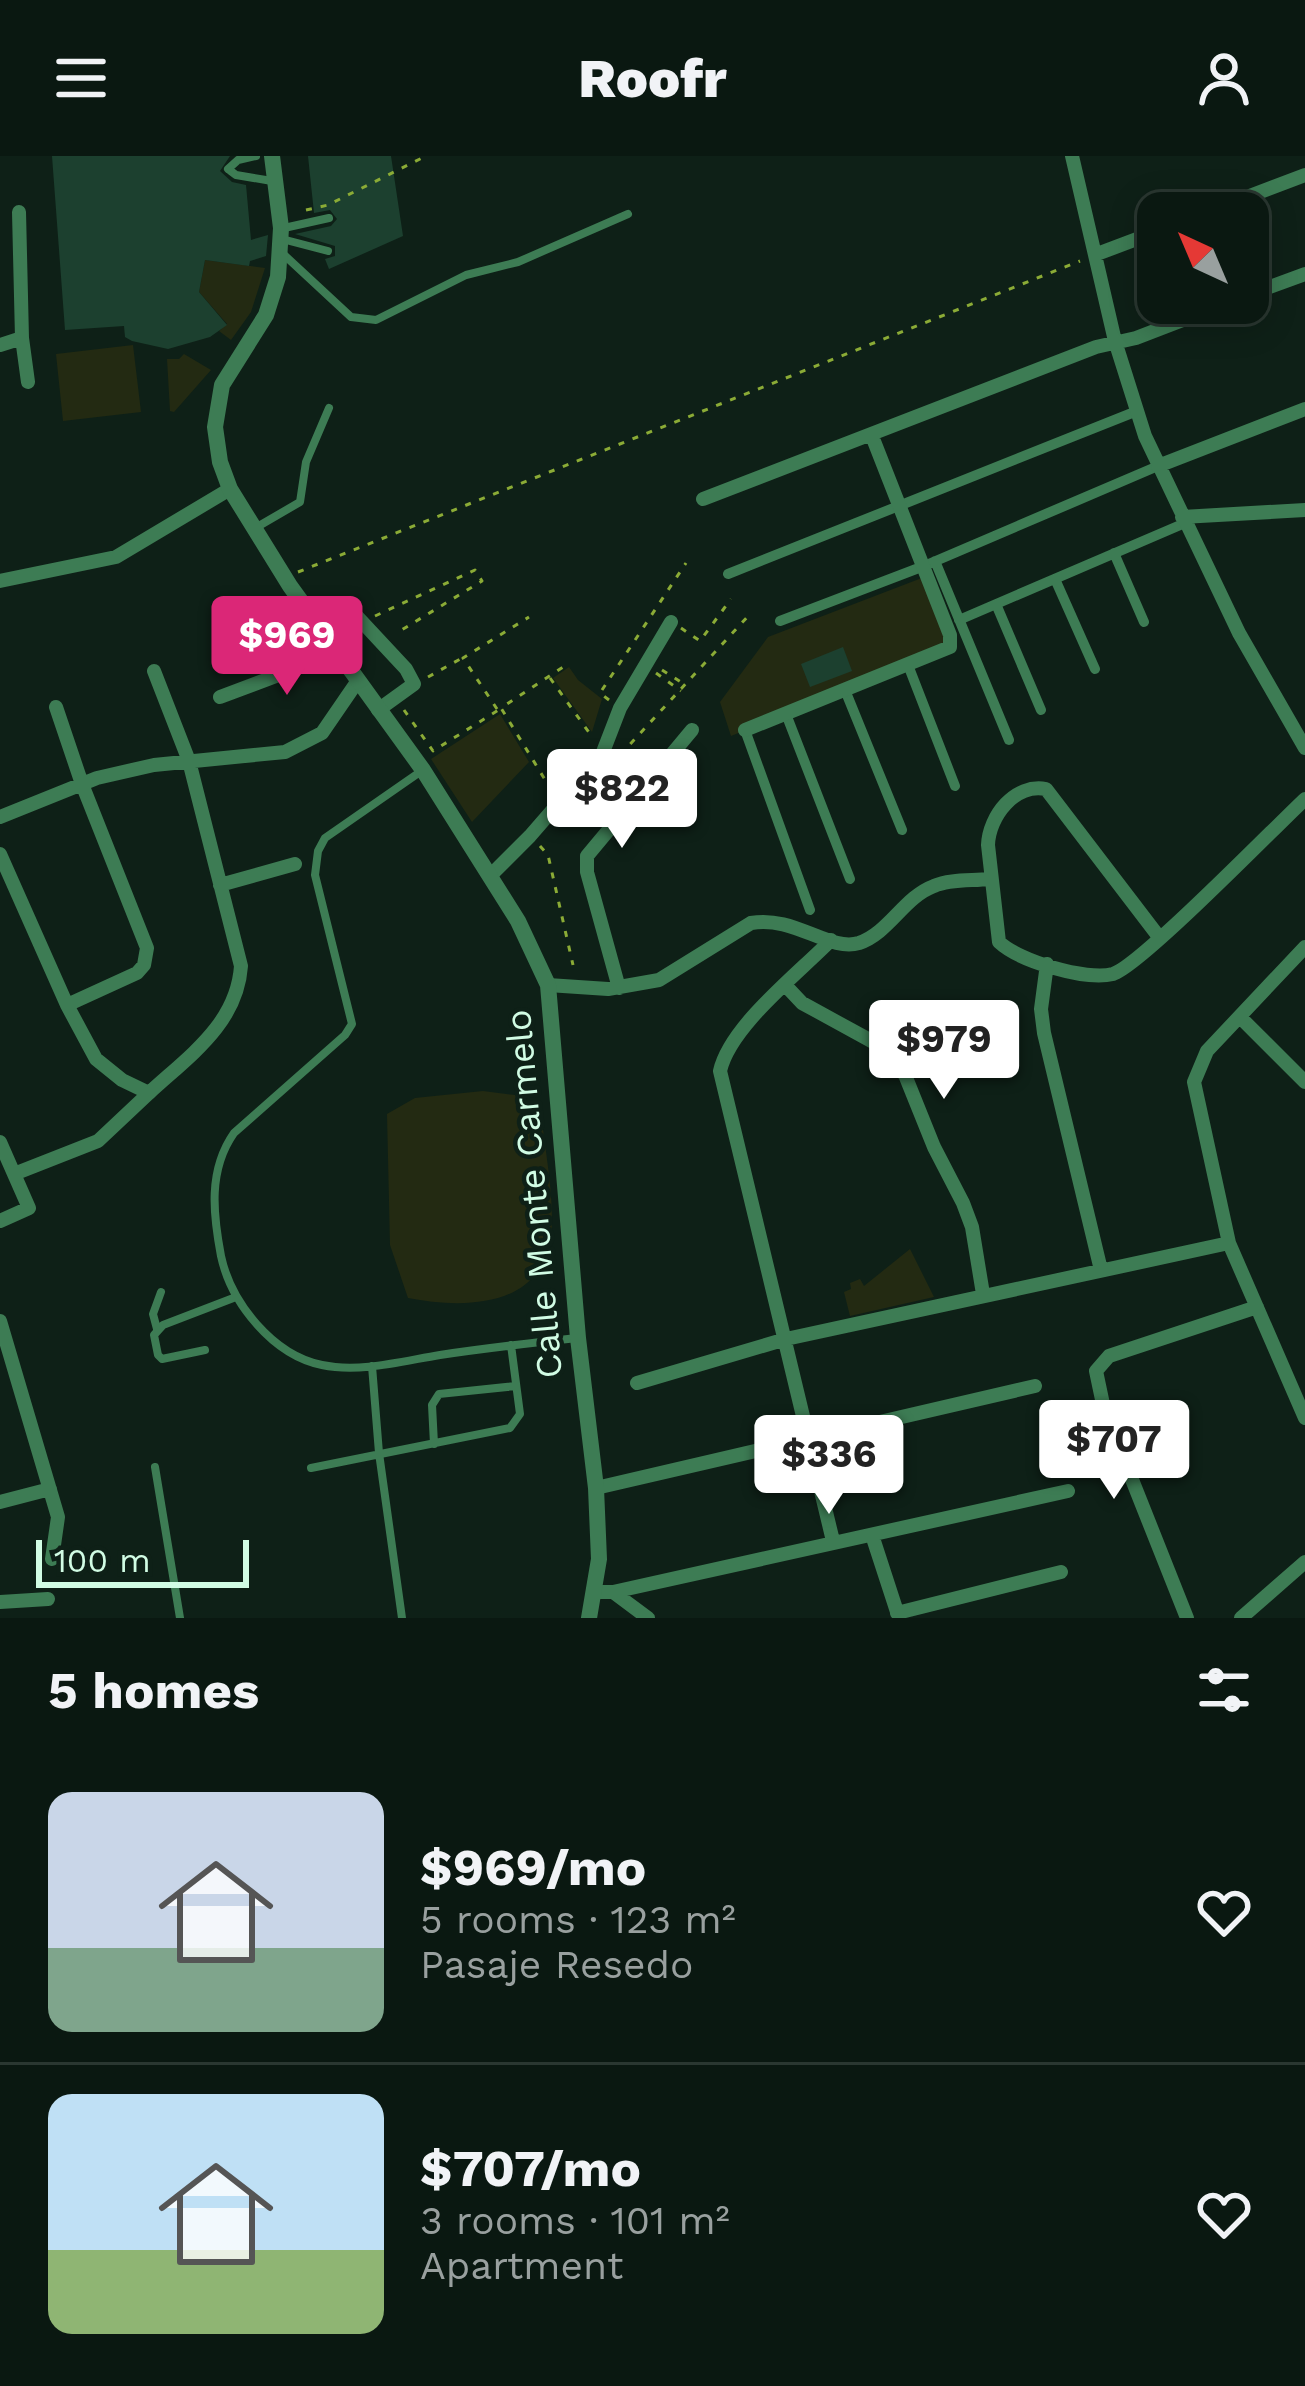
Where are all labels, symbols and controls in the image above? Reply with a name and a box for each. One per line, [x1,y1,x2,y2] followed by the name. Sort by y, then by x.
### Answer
[48,45,114,111] icon: menu
[1191,45,1257,111] icon: person
[578,47,727,110] text: Roofr
[1137,192,1269,324] north arrow
[1137,192,1269,324] map controls
[216,596,358,698] pin: $969
[238,612,336,657] text: $969
[551,749,693,851] pin: $822
[574,765,670,810] text: $822
[873,1000,1015,1102] pin: $979
[497,1008,571,1380] street label: Calle Monte Carmelo
[896,1016,992,1061] text: $979
[1043,1400,1185,1502] pin: $707
[758,1415,900,1517] pin: $336
[1066,1416,1162,1461] text: $707
[781,1431,877,1476] text: $336
[36,1534,249,1587] scale bar
[54,1541,151,1580] text: 100 m
[1191,1657,1257,1723] icon: filters
[48,1661,259,1720] text: 5 homes
[420,1838,646,1897] text: $969/mo
[144,1840,288,1984] icon: home
[1191,1879,1257,1945] icon: heart
[420,1897,736,1942] text: 5 rooms · 123 m²
[420,1942,693,1987] text: Pasaje Resedo
[420,2139,641,2198] text: $707/mo
[144,2142,288,2286] icon: home
[1191,2181,1257,2247] icon: heart
[420,2198,730,2243] text: 3 rooms · 101 m²
[420,2243,623,2288] text: Apartment

